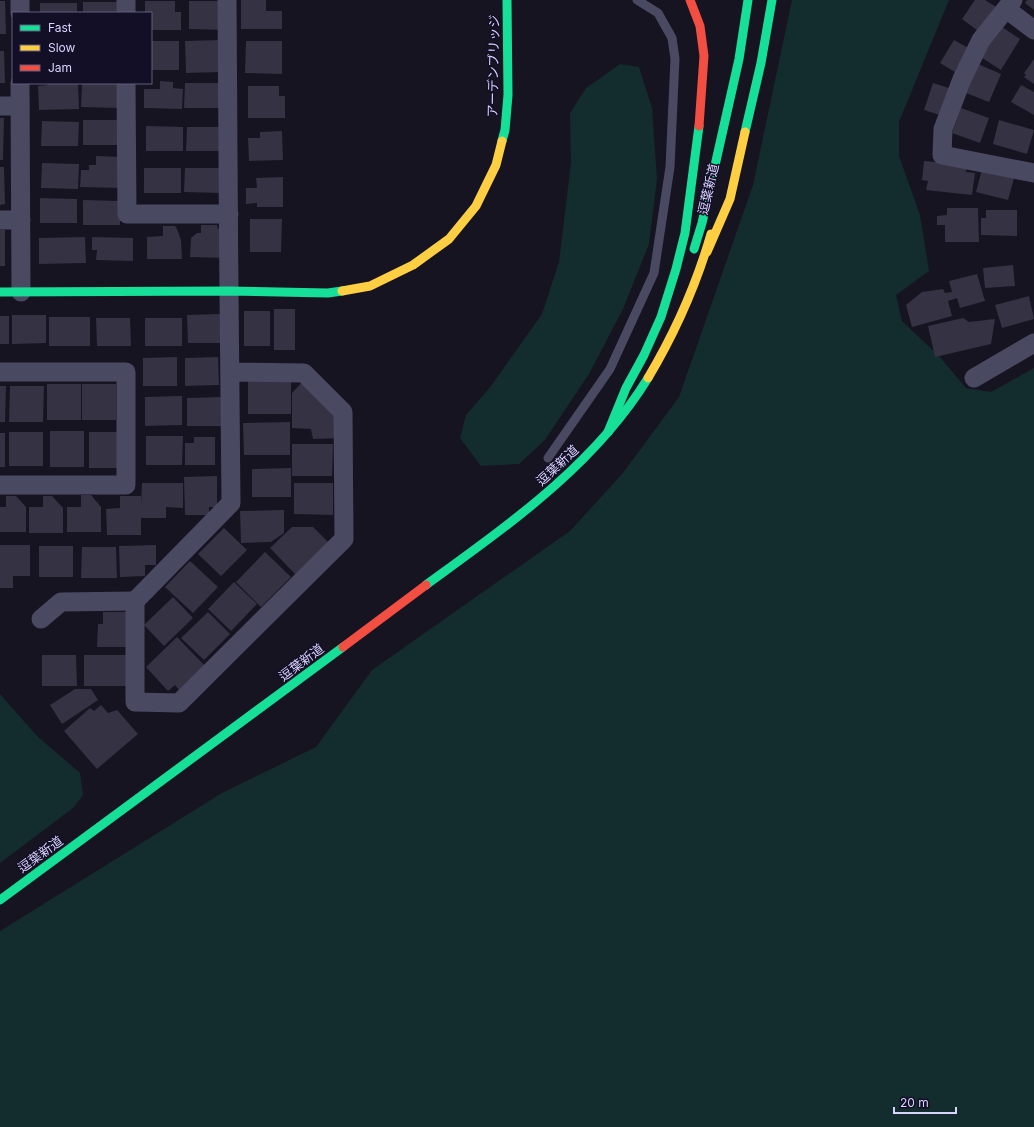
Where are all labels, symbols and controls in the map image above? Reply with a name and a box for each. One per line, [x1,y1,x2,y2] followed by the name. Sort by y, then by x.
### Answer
[12,12,152,84] legend
[484,14,502,118] street label: アーデンブリッジ
[48,20,72,35] text: Fast
[48,40,76,55] text: Slow
[48,60,72,75] text: Jam
[694,162,722,216] street label: 逗葉新道
[533,441,581,489] street label: 逗葉新道
[275,640,327,684] street label: 逗葉新道
[14,832,66,876] street label: 逗葉新道
[894,1089,956,1115] scale bar
[900,1095,929,1110] text: 20 m

